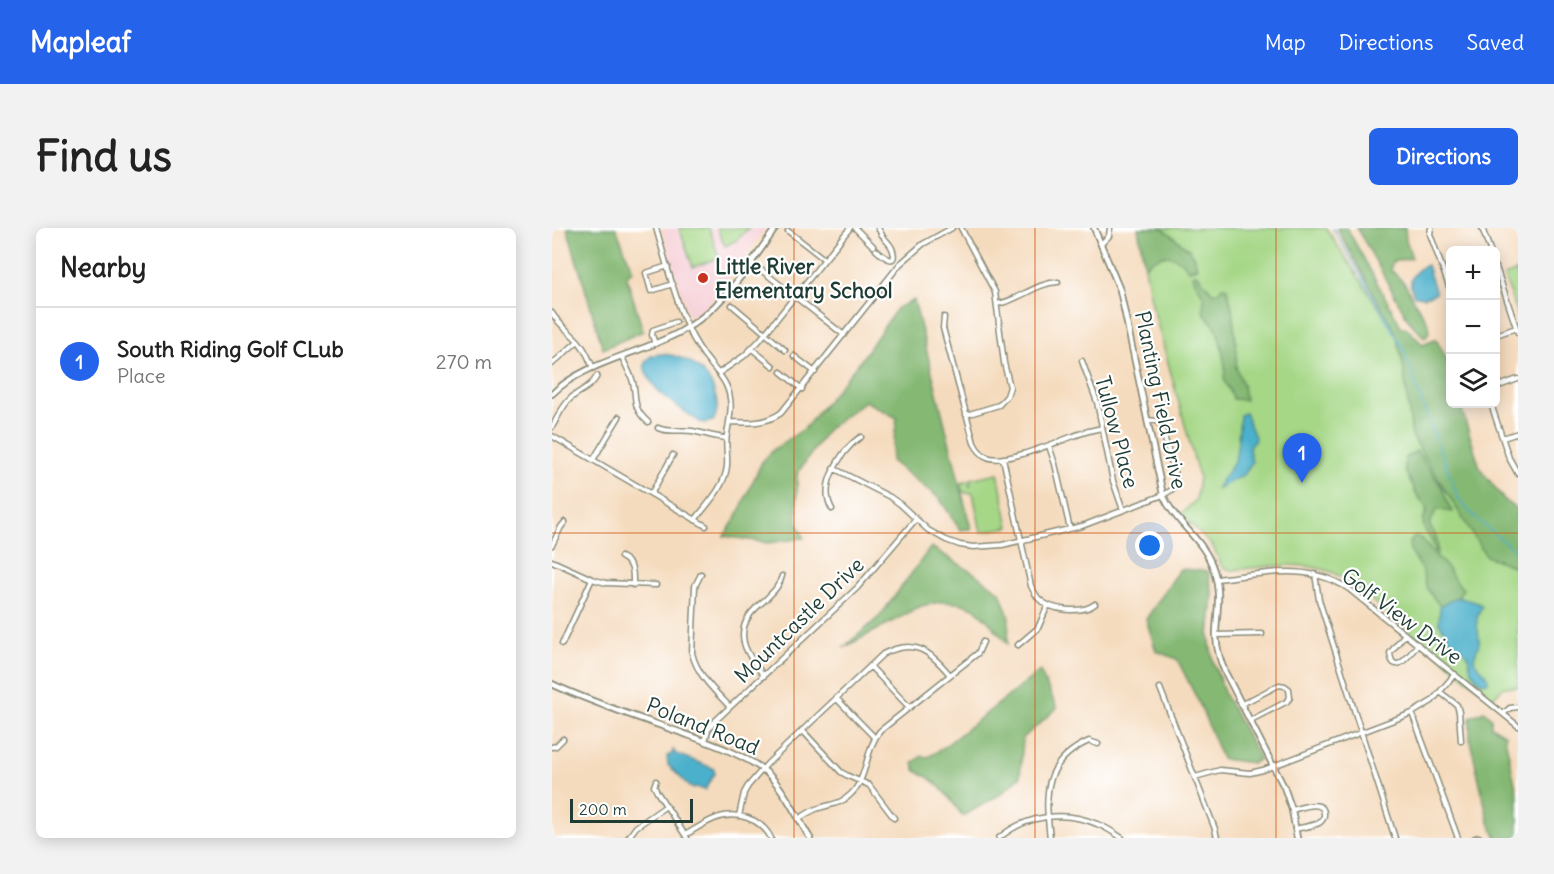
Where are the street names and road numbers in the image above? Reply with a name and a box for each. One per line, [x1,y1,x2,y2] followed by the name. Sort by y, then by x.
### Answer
[1129,308,1193,492] street label: Planting Field Drive
[1089,373,1145,491] street label: Tullow Place
[729,551,869,689] street label: Mountcastle Drive
[1336,562,1468,670] street label: Golf View Drive
[643,691,763,761] street label: Poland Road

